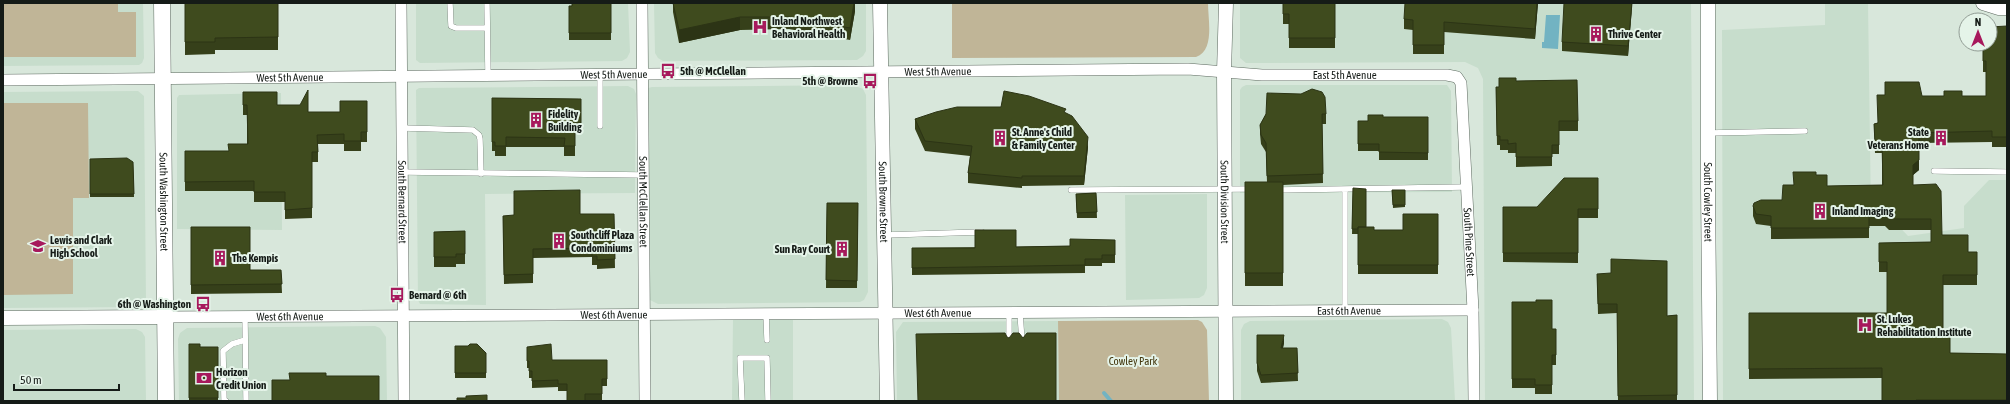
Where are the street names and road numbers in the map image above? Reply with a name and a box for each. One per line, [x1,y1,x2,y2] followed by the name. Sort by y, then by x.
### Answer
[904,65,971,78] street label: West 5th Avenue
[580,68,647,81] street label: West 5th Avenue
[1313,69,1377,81] street label: East 5th Avenue
[256,71,324,84] street label: West 5th Avenue
[158,152,170,252] street label: South Washington Street
[637,156,650,248] street label: South McClellan Street
[396,160,409,244] street label: South Bernard Street
[1219,160,1231,244] street label: South Division Street
[877,161,890,243] street label: South Browne Street
[1702,162,1715,242] street label: South Cowley Street
[1462,207,1477,277] street label: South Pine Street
[1317,304,1381,317] street label: East 6th Avenue
[904,307,971,319] street label: West 6th Avenue
[580,308,647,321] street label: West 6th Avenue
[256,310,323,323] street label: West 6th Avenue

